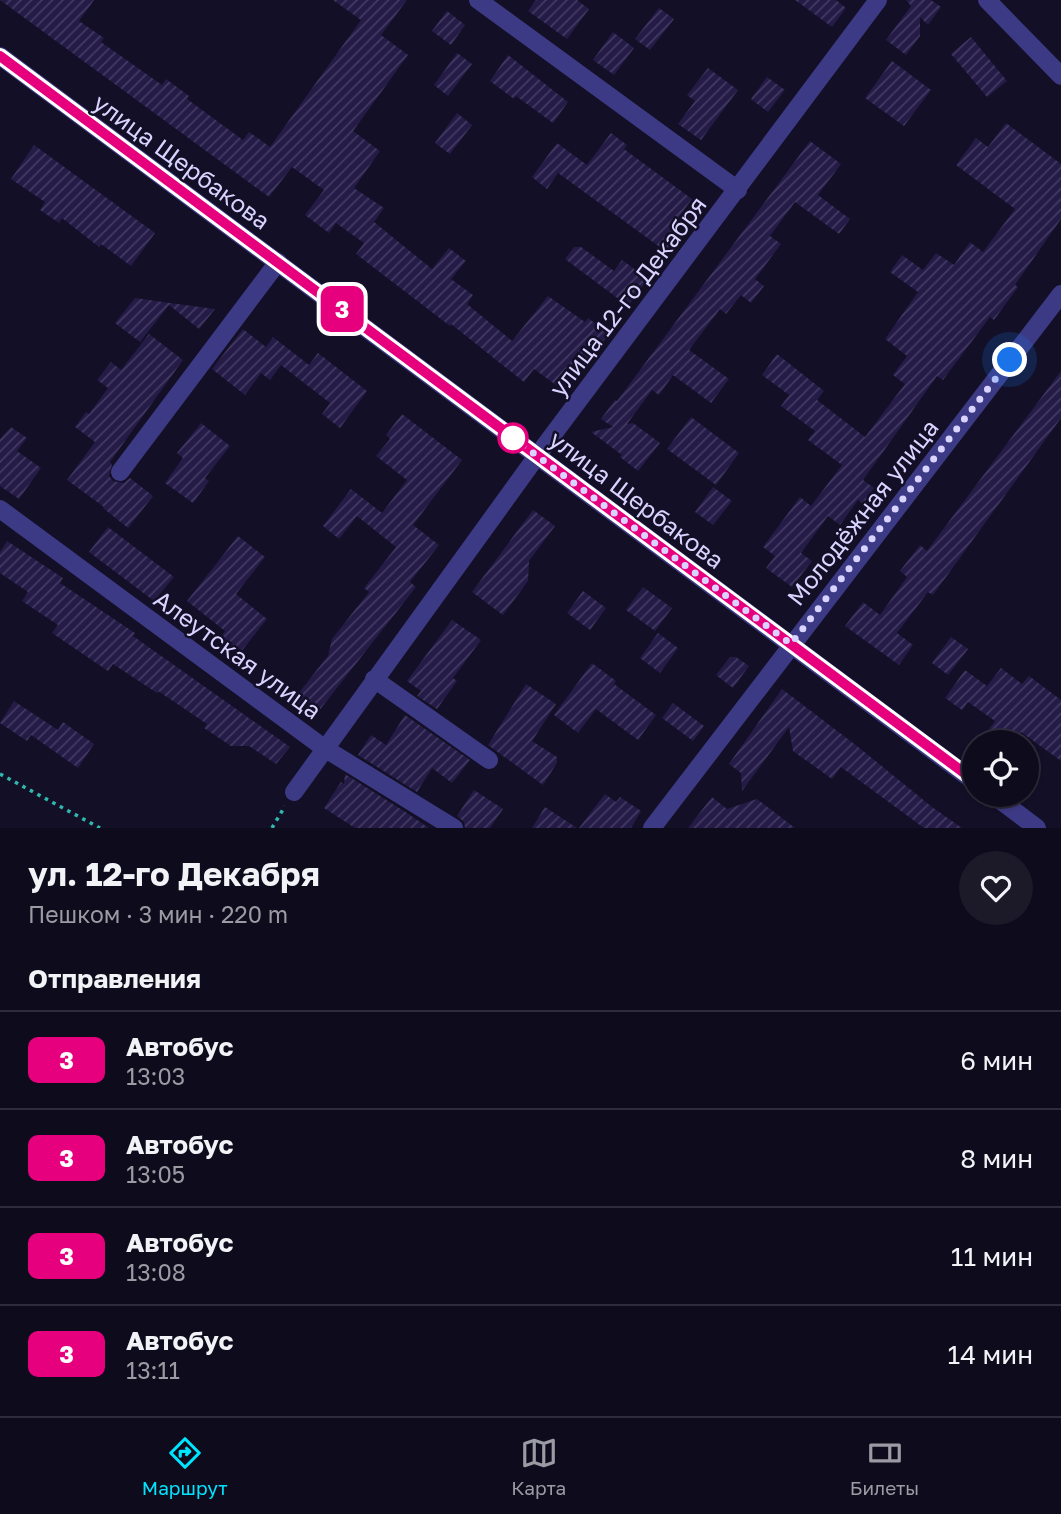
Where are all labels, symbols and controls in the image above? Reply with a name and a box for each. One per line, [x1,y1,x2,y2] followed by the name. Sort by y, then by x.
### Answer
[88,87,276,235] street label: улица Щербакова
[542,190,712,402] street label: улица 12-го Декабря
[319,286,365,332] line badge: 3
[335,294,349,323] text: 3
[992,342,1027,377] your location
[780,413,944,611] street label: Молодёжная улица
[498,423,528,453] unlabelled marker
[544,424,730,574] street label: улица Щербакова
[149,584,327,724] street label: Алеутская улица
[962,730,1039,807] map controls
[962,730,1039,807] button: locate
[959,851,1033,925] button: heart
[28,854,320,893] text: ул. 12-го Декабря
[28,900,288,928] text: Пешком · 3 мин · 220 m
[28,963,201,994] text: Отправления
[126,1031,233,1062] text: Автобус
[59,1045,74,1074] text: 3
[960,1045,1033,1076] text: 6 мин
[126,1062,185,1090] text: 13:03
[126,1129,233,1160] text: Автобус
[59,1143,74,1172] text: 3
[960,1143,1033,1174] text: 8 мин
[126,1160,185,1188] text: 13:05
[126,1227,233,1258] text: Автобус
[59,1241,74,1270] text: 3
[951,1241,1033,1272] text: 11 мин
[126,1258,186,1286] text: 13:08
[126,1325,233,1356] text: Автобус
[59,1339,74,1368] text: 3
[948,1339,1033,1370] text: 14 мин
[126,1356,180,1384] text: 13:11
[142,1434,228,1499] tab: Маршрут
[511,1434,566,1499] tab: Карта
[850,1434,919,1499] tab: Билеты

